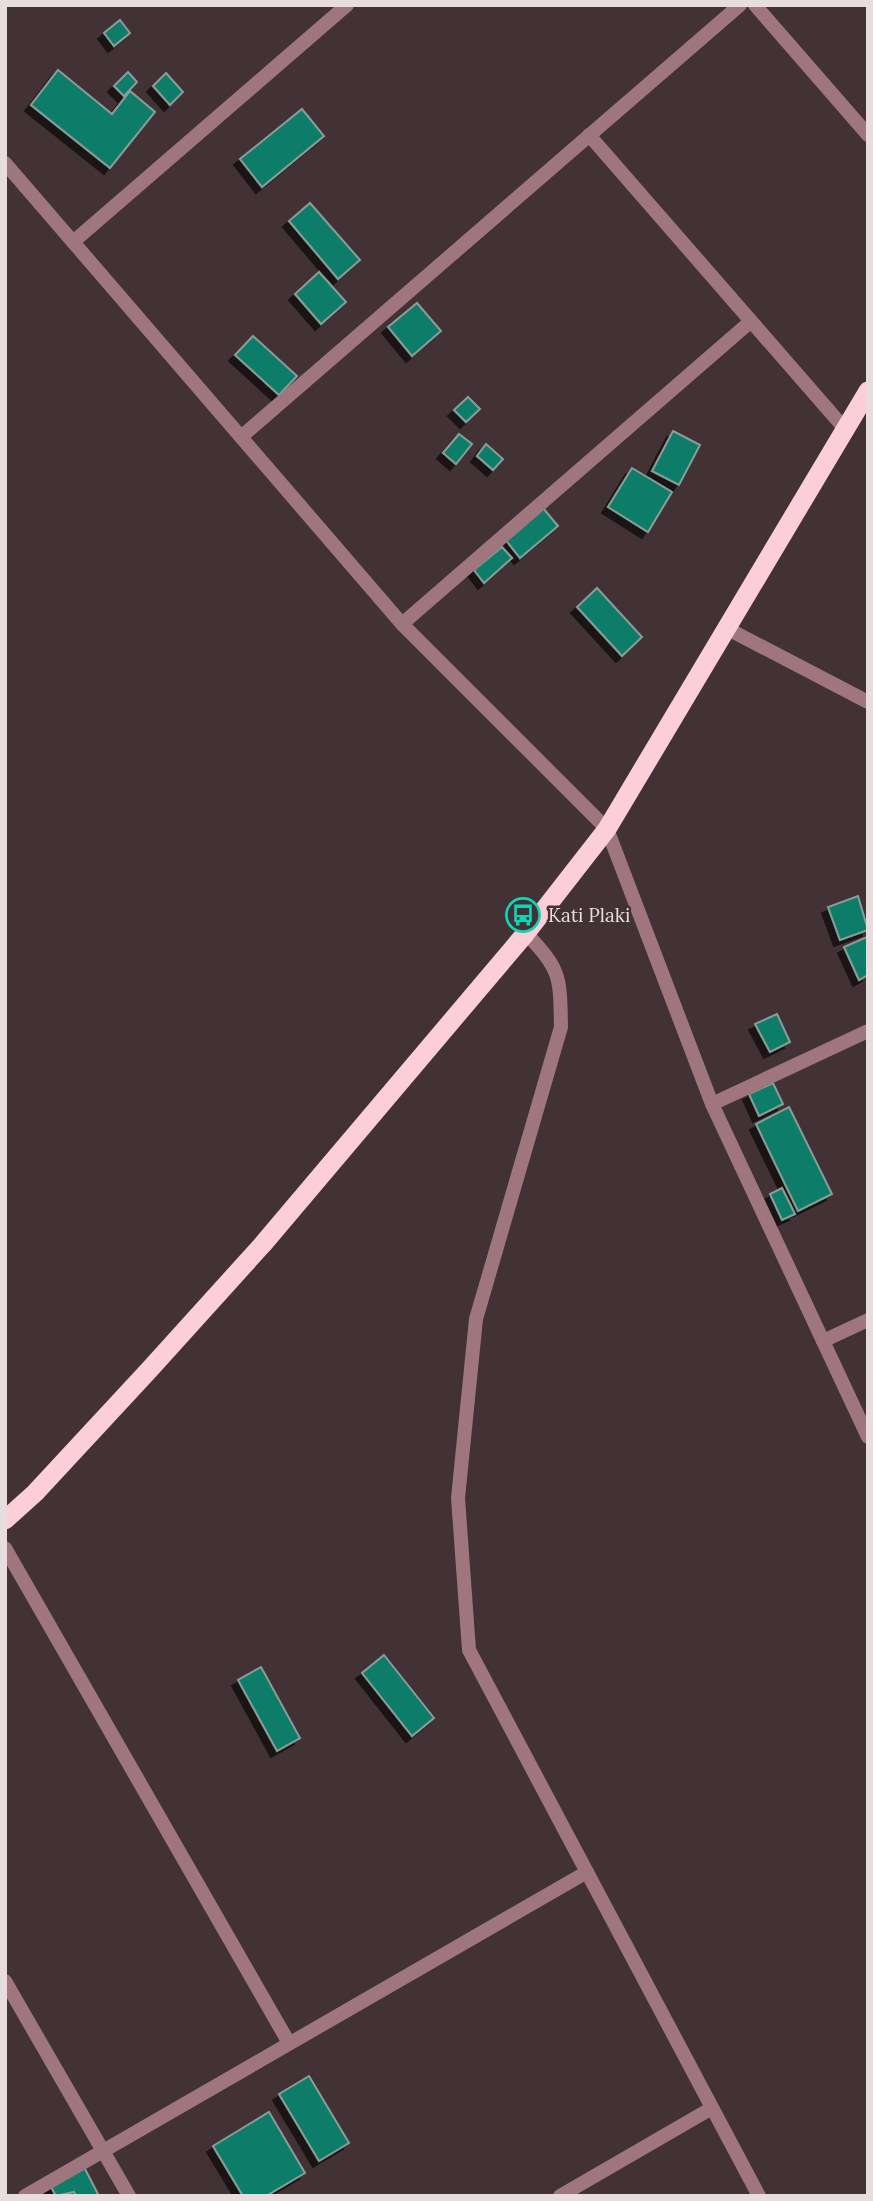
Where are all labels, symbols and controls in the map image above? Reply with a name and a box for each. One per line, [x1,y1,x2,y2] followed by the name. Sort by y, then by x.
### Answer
[504,896,542,934] bus stop icon: Kati Plaki
[548,903,630,927] place label: Kati Plaki

